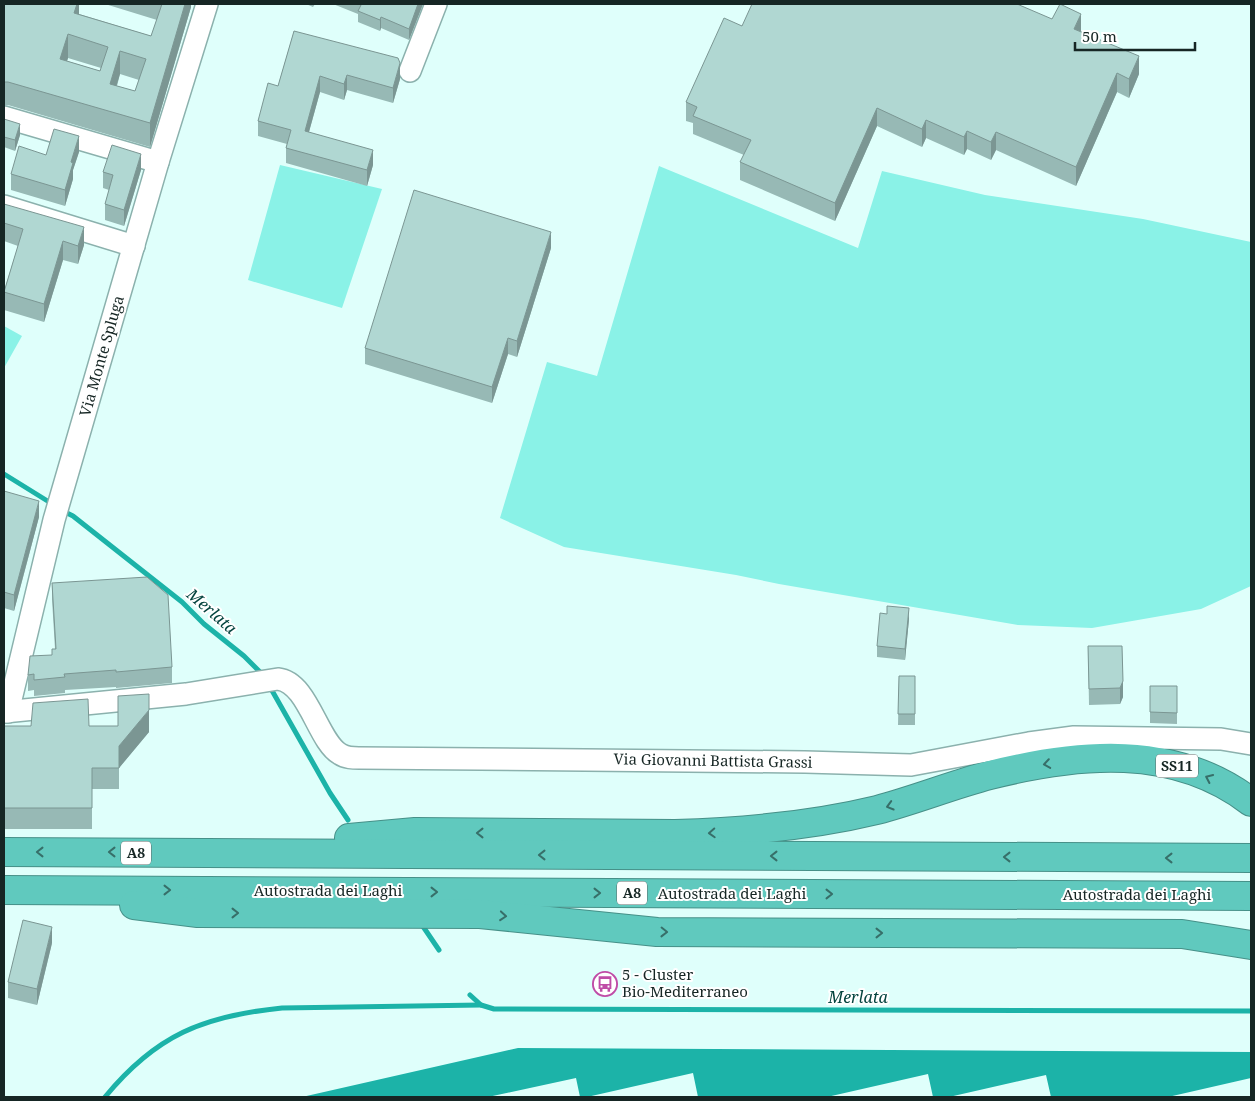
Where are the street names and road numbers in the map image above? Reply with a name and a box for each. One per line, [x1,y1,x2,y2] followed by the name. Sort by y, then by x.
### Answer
[74,293,128,419] street label: Via Monte Spluga
[613,748,813,772] street label: Via Giovanni Battista Grassi
[1156,754,1198,778] road number: SS11
[121,841,151,864] road number: A8
[254,880,403,900] street label: Autostrada dei Laghi
[617,881,647,904] road number: A8
[658,883,807,903] street label: Autostrada dei Laghi
[1063,884,1212,904] street label: Autostrada dei Laghi

